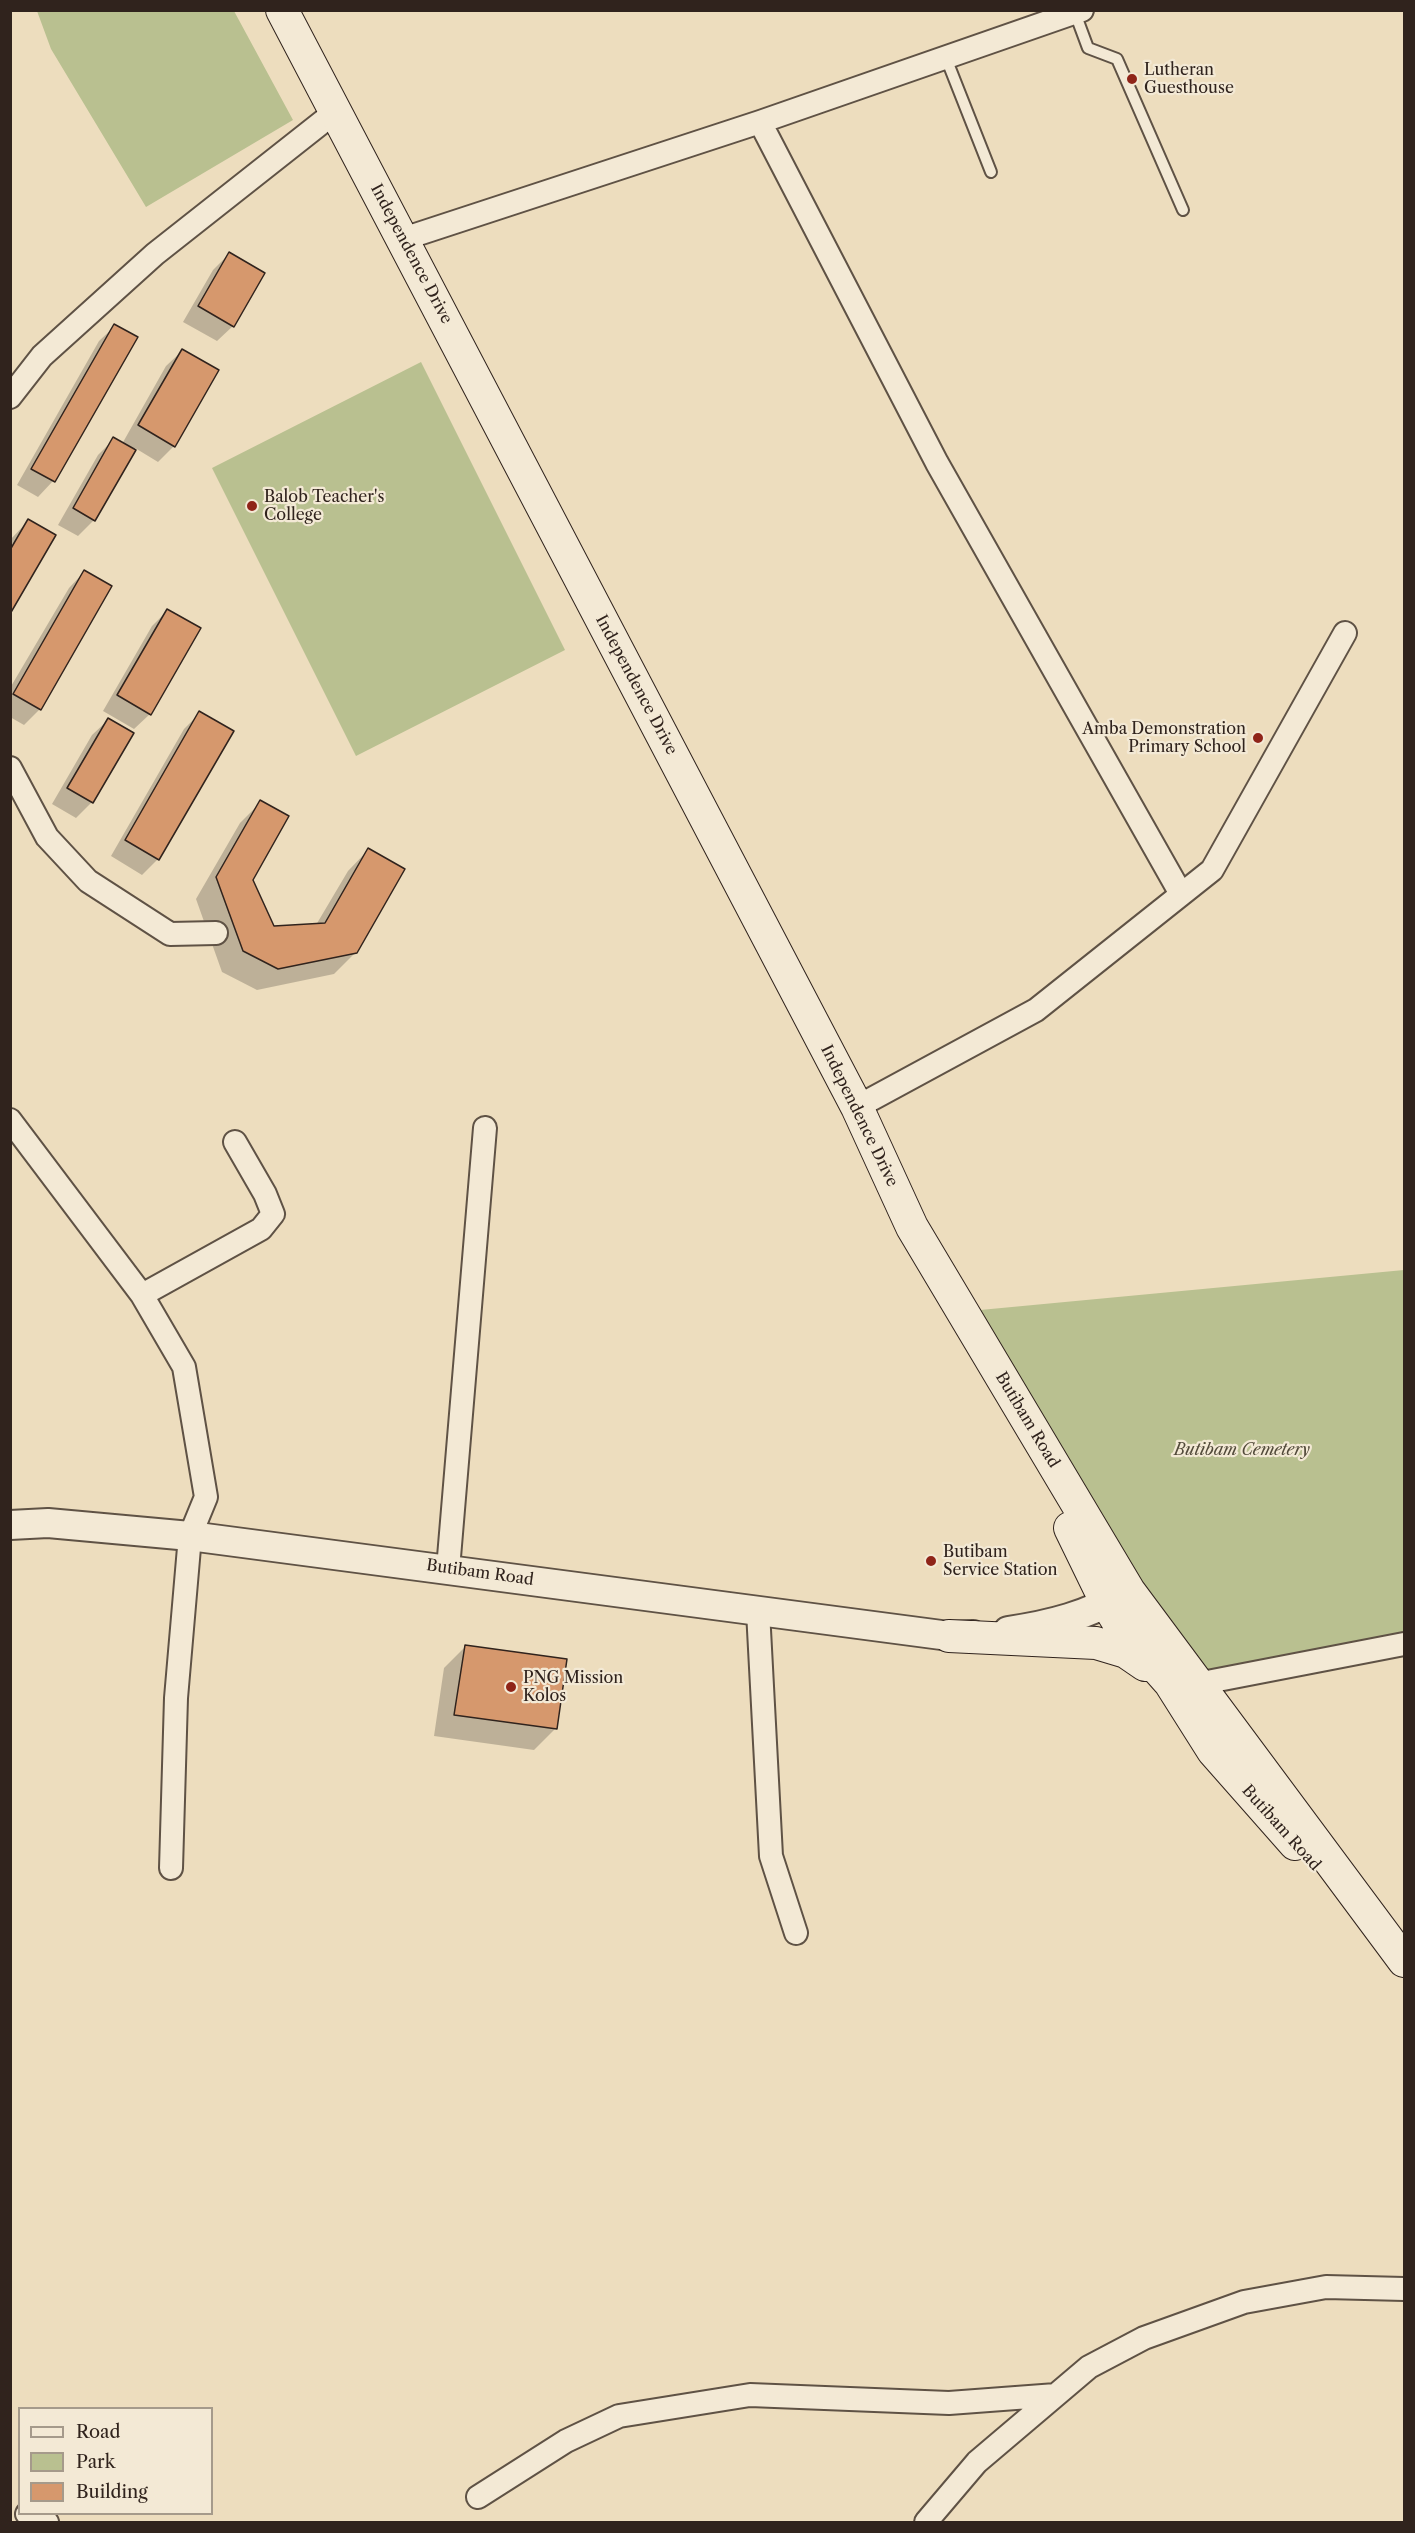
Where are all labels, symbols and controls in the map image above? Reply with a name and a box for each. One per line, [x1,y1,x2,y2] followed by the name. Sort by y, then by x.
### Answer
[1144,60,1234,98] place label: Lutheran Guesthouse
[1125,72,1139,86] marker: Lutheran Guesthouse
[366,181,456,327] street label: Independence Drive
[264,487,384,525] place label: Balob Teacher's College
[245,499,259,513] marker: Balob Teacher's College
[591,612,681,758] street label: Independence Drive
[1082,719,1246,757] place label: Amba Demonstration Primary School
[1251,731,1265,745] marker: Amba Demonstration Primary School
[816,1042,902,1190] street label: Independence Drive
[991,1369,1063,1471] street label: Butibam Road
[1174,1440,1310,1460] park label: Butibam Cemetery
[943,1542,1057,1580] place label: Butibam Service Station
[924,1554,938,1568] marker: Butibam Service Station
[425,1556,535,1590] street label: Butibam Road
[523,1668,623,1706] place label: PNG Mission Kolos
[504,1680,518,1694] marker: PNG Mission Kolos
[1238,1781,1324,1875] street label: Butibam Road
[18,2407,213,2515] legend
[76,2421,121,2443] text: Road
[76,2451,115,2473] text: Park
[76,2481,148,2503] text: Building

